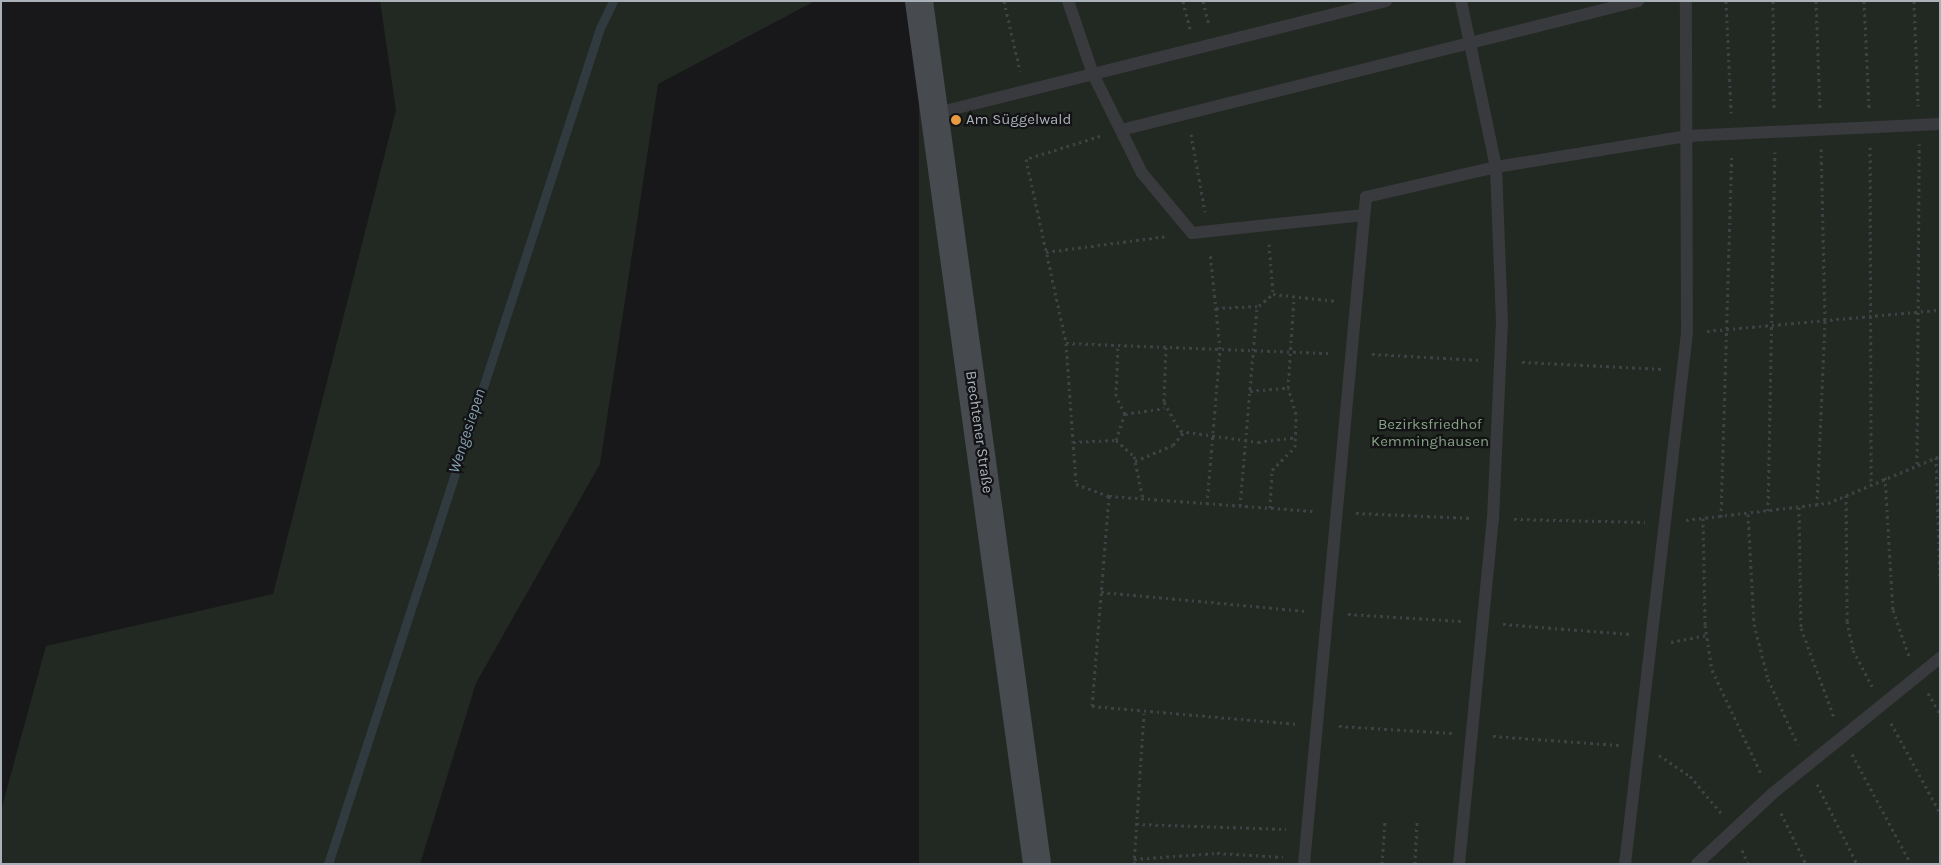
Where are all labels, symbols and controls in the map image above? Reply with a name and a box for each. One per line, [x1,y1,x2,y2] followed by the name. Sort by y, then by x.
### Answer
[966,111,1071,129] place label: Am Süggelwald
[950,114,962,126] marker: Am Süggelwald
[961,370,997,494] street label: Brechtener Straße
[444,386,490,476] water label: Wengesiepen
[1371,415,1489,450] park label: Bezirksfriedhof Kemminghausen

